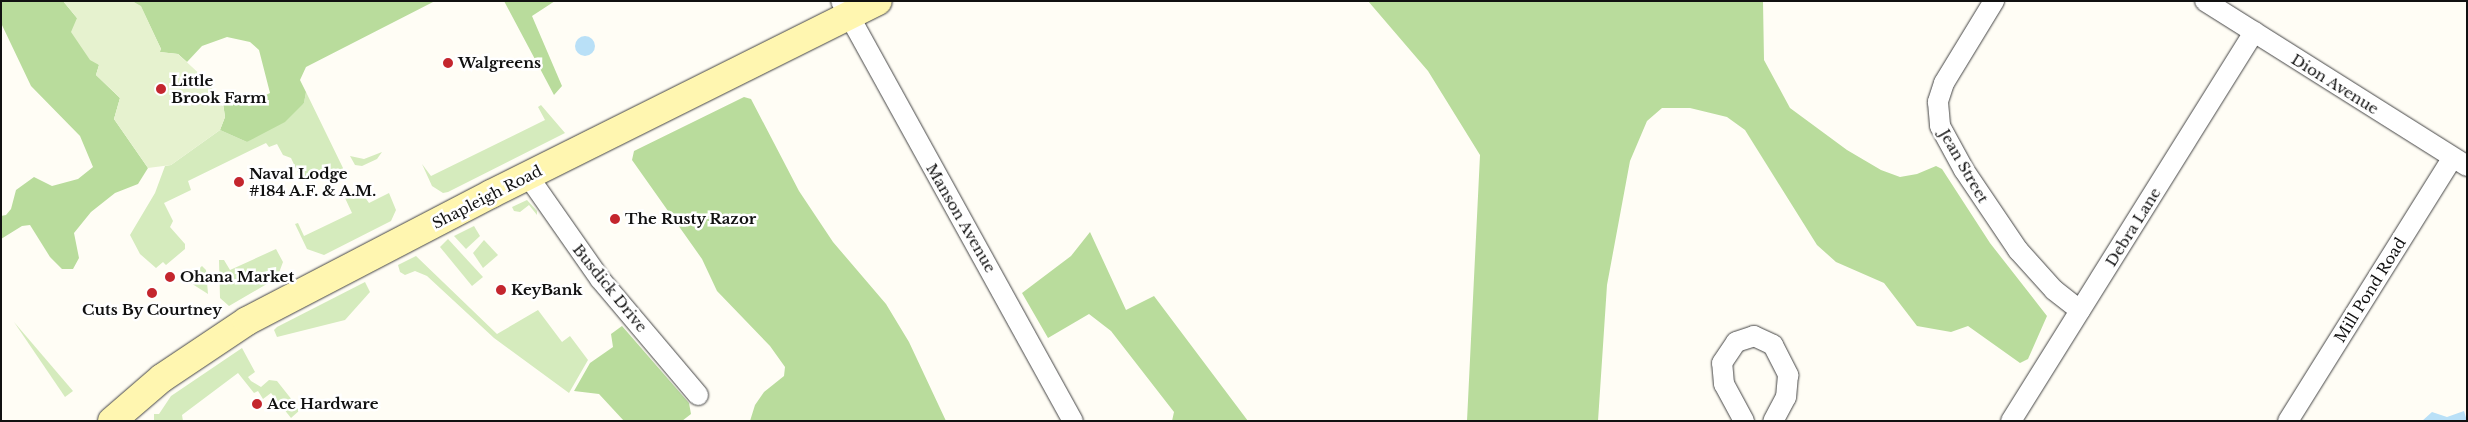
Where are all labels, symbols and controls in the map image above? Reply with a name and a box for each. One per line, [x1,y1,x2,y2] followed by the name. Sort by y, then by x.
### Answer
[2288,50,2382,118] street label: Dion Avenue
[458,54,541,72] place label: Walgreens
[442,57,454,69] marker: Walgreens
[171,71,267,106] place label: Little Brook Farm
[155,83,167,95] marker: Little Brook Farm
[1936,126,1992,206] street label: Jean Street
[922,160,1000,276] street label: Manson Avenue
[429,162,545,232] street label: Shapleigh Road
[249,164,377,199] place label: Naval Lodge #184 A.F. & A.M.
[233,176,245,188] marker: Naval Lodge #184 A.F. & A.M.
[2102,184,2164,270] street label: Debra Lane
[625,210,757,228] place label: The Rusty Razor
[609,213,621,225] marker: The Rusty Razor
[2331,234,2409,346] street label: Mill Pond Road
[569,240,651,336] street label: Busdick Drive
[180,268,294,286] place label: Ohana Market
[164,271,176,283] marker: Ohana Market
[511,281,582,299] place label: KeyBank
[495,284,507,296] marker: KeyBank
[146,287,158,299] marker: Cuts By Courtney
[82,301,222,319] place label: Cuts By Courtney
[267,395,379,413] place label: Ace Hardware
[251,398,263,410] marker: Ace Hardware

